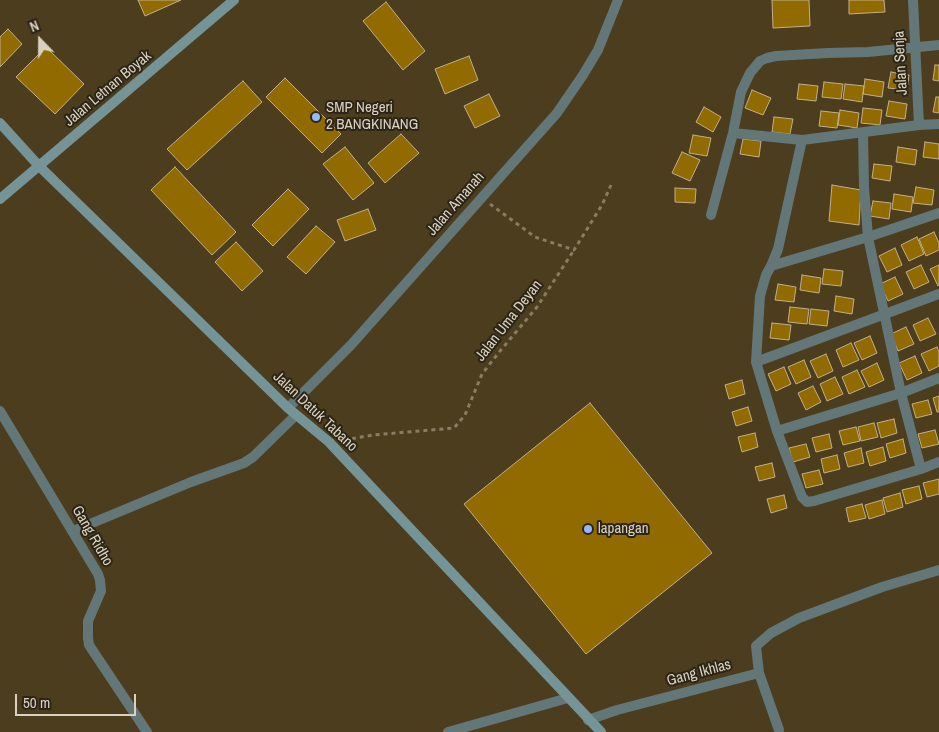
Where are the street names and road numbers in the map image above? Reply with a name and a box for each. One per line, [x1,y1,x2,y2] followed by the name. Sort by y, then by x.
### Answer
[890,30,912,96] street label: Jalan Senja
[61,47,155,131] street label: Jalan Letnan Boyak
[423,168,489,240] street label: Jalan Amanah
[472,277,546,365] street label: Jalan Uma Deyan
[269,368,361,456] street label: Jalan Datuk Tabano
[68,503,116,569] street label: Gang Ridho
[665,656,733,690] street label: Gang Ikhlas

